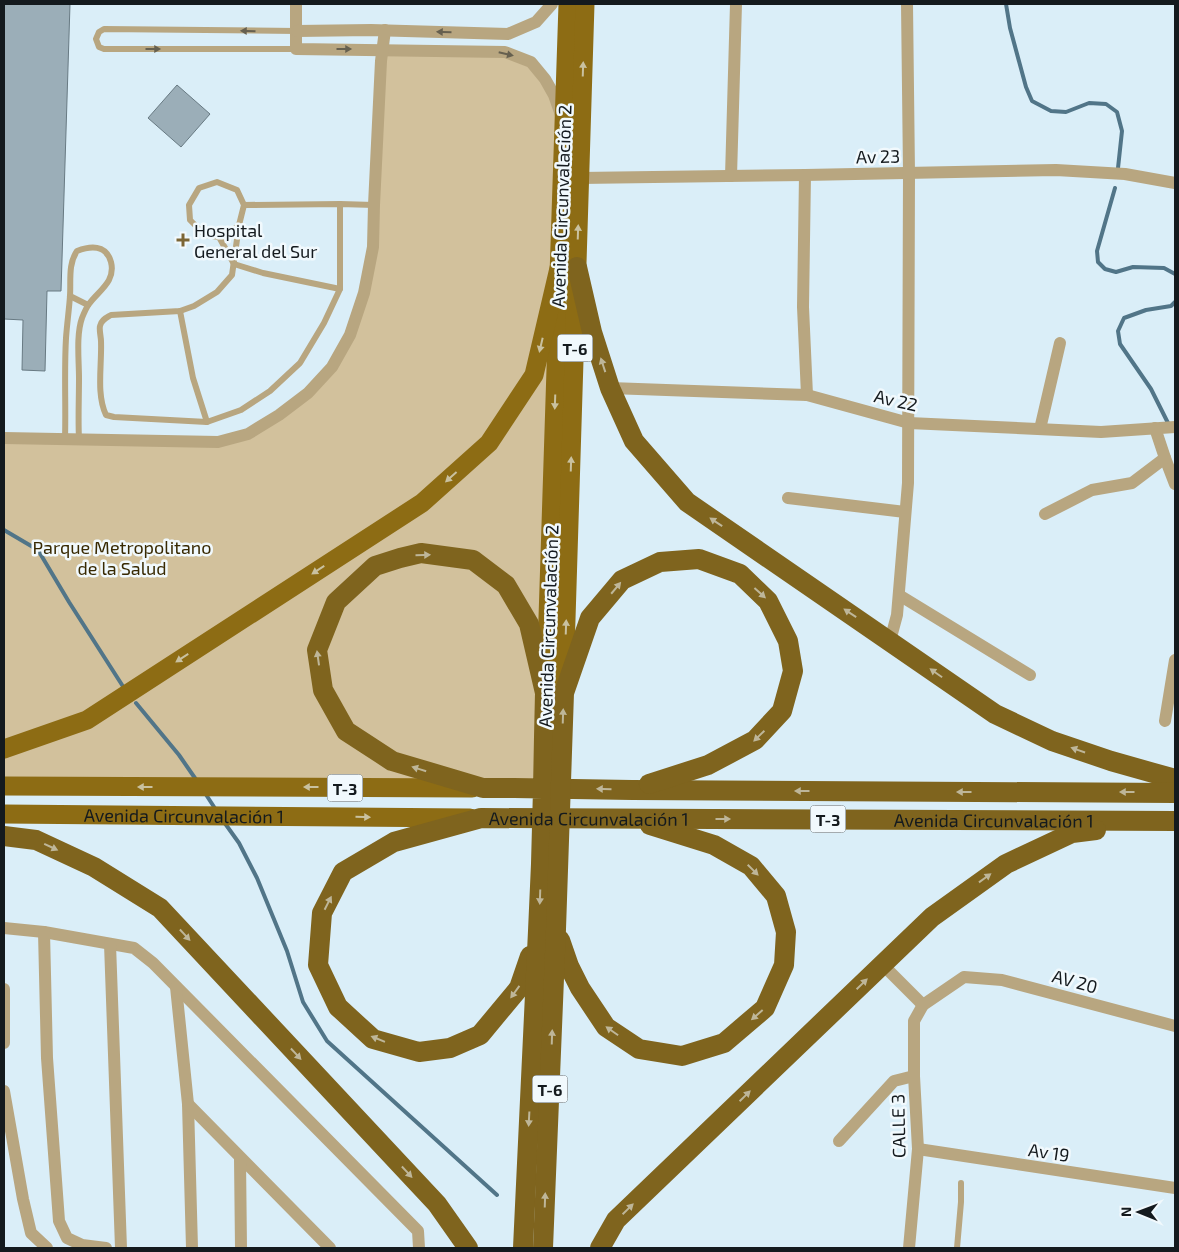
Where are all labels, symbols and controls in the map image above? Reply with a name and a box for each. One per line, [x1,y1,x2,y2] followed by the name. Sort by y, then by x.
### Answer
[240,27,256,35] one-way arrow
[436,28,452,36] one-way arrow
[145,45,161,53] one-way arrow
[337,45,353,53] one-way arrow
[499,50,514,58] one-way arrow
[579,61,587,77] one-way arrow
[546,104,576,308] street label: Avenida Circunvalación 2
[856,145,900,167] street label: Av 23
[194,219,318,262] place label: Hospital General del Sur
[574,224,582,240] one-way arrow
[176,233,190,247] marker: Hospital General del Sur
[558,334,592,362] road number: T-6
[537,338,545,353] one-way arrow
[599,358,606,373] one-way arrow
[872,384,920,416] street label: Av 22
[551,395,559,411] one-way arrow
[567,456,575,472] one-way arrow
[445,471,458,482] one-way arrow
[709,517,723,526] one-way arrow
[533,524,563,728] street label: Avenida Circunvalación 2
[32,536,212,579] park label: Parque Metropolitano de la Salud
[415,551,431,559] one-way arrow
[312,565,325,575] one-way arrow
[610,582,621,595] one-way arrow
[754,587,766,599] one-way arrow
[843,608,857,618] one-way arrow
[562,618,570,634] one-way arrow
[314,650,322,666] one-way arrow
[175,653,189,663] one-way arrow
[929,668,943,678] one-way arrow
[560,707,568,723] one-way arrow
[753,730,765,742] one-way arrow
[1071,746,1086,753] one-way arrow
[412,765,427,773] one-way arrow
[328,774,362,801] road number: T-3
[137,783,153,791] one-way arrow
[303,783,319,791] one-way arrow
[596,785,612,793] one-way arrow
[793,787,809,795] one-way arrow
[956,788,972,796] one-way arrow
[1118,788,1134,796] one-way arrow
[84,804,284,827] street label: Avenida Circunvalación 1
[810,806,846,832] road number: T-3
[489,807,689,830] street label: Avenida Circunvalación 1
[894,809,1094,832] street label: Avenida Circunvalación 1
[355,813,371,821] one-way arrow
[715,815,731,823] one-way arrow
[44,843,58,851] one-way arrow
[747,864,759,876] one-way arrow
[978,873,992,883] one-way arrow
[535,890,543,906] one-way arrow
[323,895,332,910] one-way arrow
[179,928,191,940] one-way arrow
[1050,964,1100,998] street label: AV 20
[856,978,868,990] one-way arrow
[510,985,520,999] one-way arrow
[751,1009,763,1021] one-way arrow
[606,1026,619,1036] one-way arrow
[548,1029,556,1045] one-way arrow
[371,1035,385,1043] one-way arrow
[290,1047,302,1059] one-way arrow
[532,1076,568,1102] road number: T-6
[739,1090,751,1102] one-way arrow
[886,1094,910,1158] street label: CALLE 3
[525,1112,533,1128] one-way arrow
[1027,1138,1071,1166] street label: Av 19
[401,1166,413,1178] one-way arrow
[1114,1187,1164,1237] north arrow
[542,1191,550,1207] one-way arrow
[621,1203,633,1215] one-way arrow
[1117,1207,1134,1217] text: N

